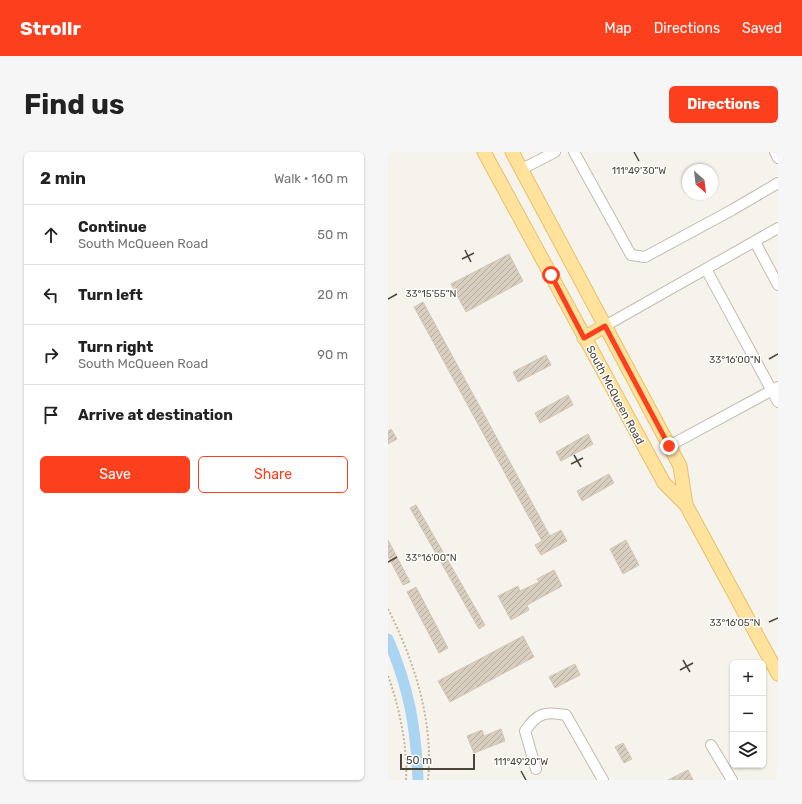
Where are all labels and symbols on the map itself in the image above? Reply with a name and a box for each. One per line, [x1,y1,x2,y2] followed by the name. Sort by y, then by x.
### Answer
[682,164,718,200] north arrow
[612,165,666,177] text: 111°49'30"W
[542,266,560,284] route start
[406,288,456,300] text: 33°15'55"N
[583,343,647,447] street label: South McQueen Road
[709,354,761,366] text: 33°16'00"N
[660,437,678,455] route end
[405,552,457,564] text: 33°16'00"N
[709,617,761,629] text: 33°16'05"N
[400,752,475,771] scale bar
[494,756,548,768] text: 111°49'20"W

